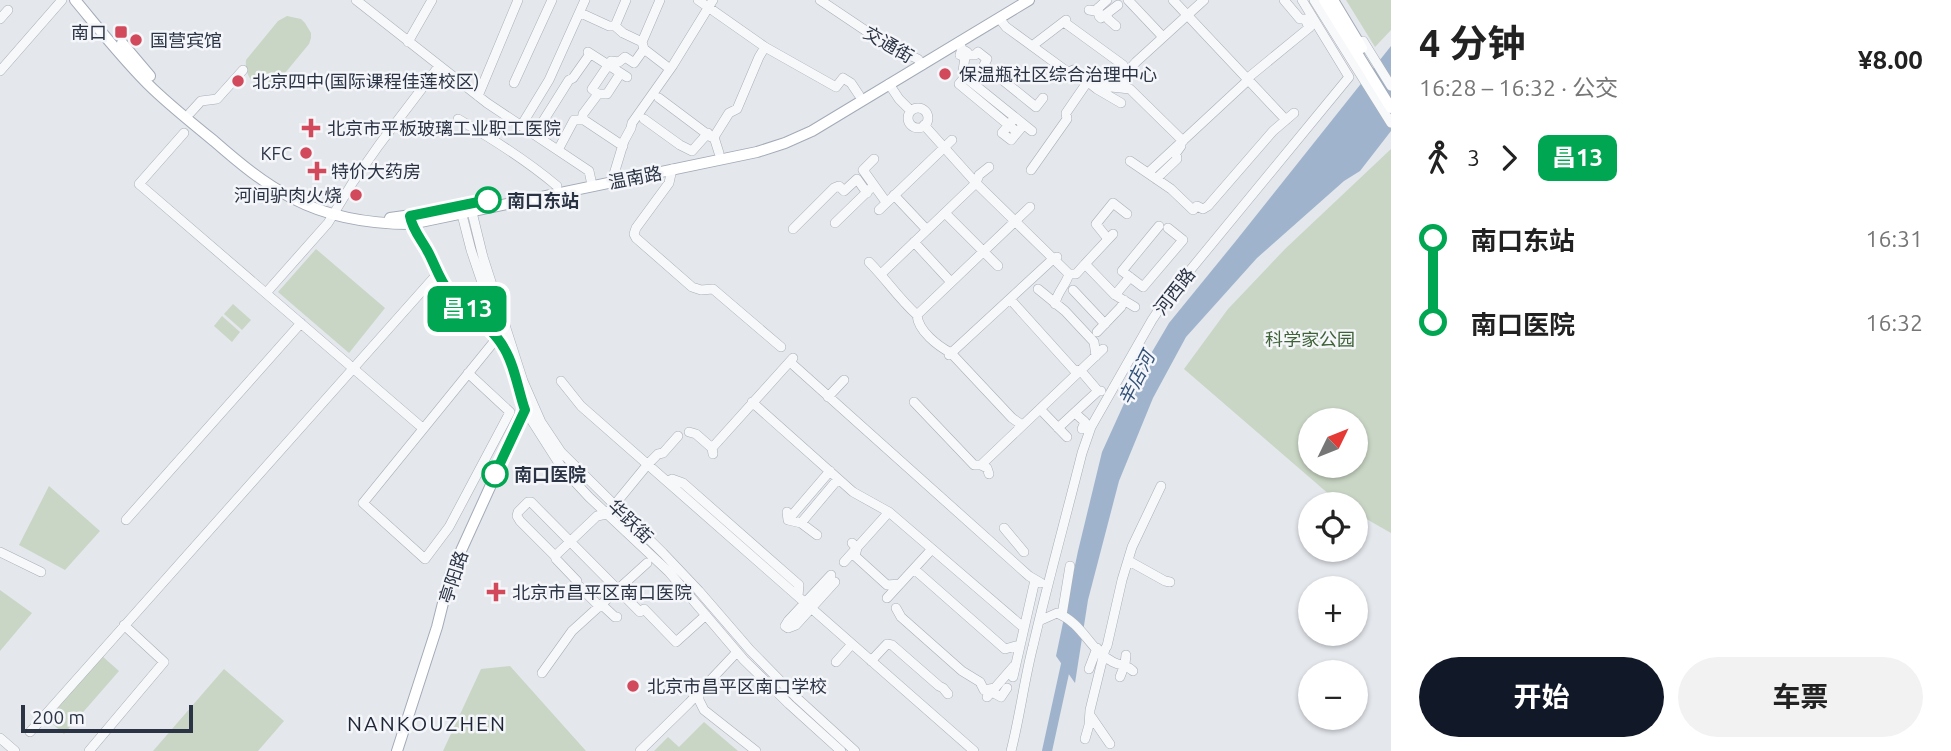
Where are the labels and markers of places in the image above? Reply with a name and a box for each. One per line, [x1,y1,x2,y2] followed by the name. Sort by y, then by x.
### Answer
[71,22,107,42] place label: 南口
[113,24,129,40] marker: 南口
[150,30,222,50] place label: 国营宾馆
[128,32,144,48] marker: 国营宾馆
[959,64,1157,84] place label: 保温瓶社区综合治理中心
[937,66,953,82] marker: 保温瓶社区综合治理中心
[252,71,479,92] place label: 北京四中(国际课程佳莲校区)
[230,73,246,89] marker: 北京四中(国际课程佳莲校区)
[301,118,321,138] marker: 北京市平板玻璃工业职工医院
[327,118,561,138] place label: 北京市平板玻璃工业职工医院
[261,143,292,163] place label: KFC
[298,145,314,161] marker: KFC
[331,161,421,181] place label: 特价大药房
[309,163,325,179] marker: 特价大药房
[234,185,342,205] place label: 河间驴肉火烧
[348,187,364,203] marker: 河间驴肉火烧
[475,187,501,213] marker: 南口东站
[507,190,579,210] place label: 南口东站
[482,461,508,487] marker: 南口医院
[514,464,586,484] place label: 南口医院
[486,582,506,602] marker: 北京市昌平区南口医院
[512,582,692,602] place label: 北京市昌平区南口医院
[647,676,827,696] place label: 北京市昌平区南口学校
[625,678,641,694] marker: 北京市昌平区南口学校

